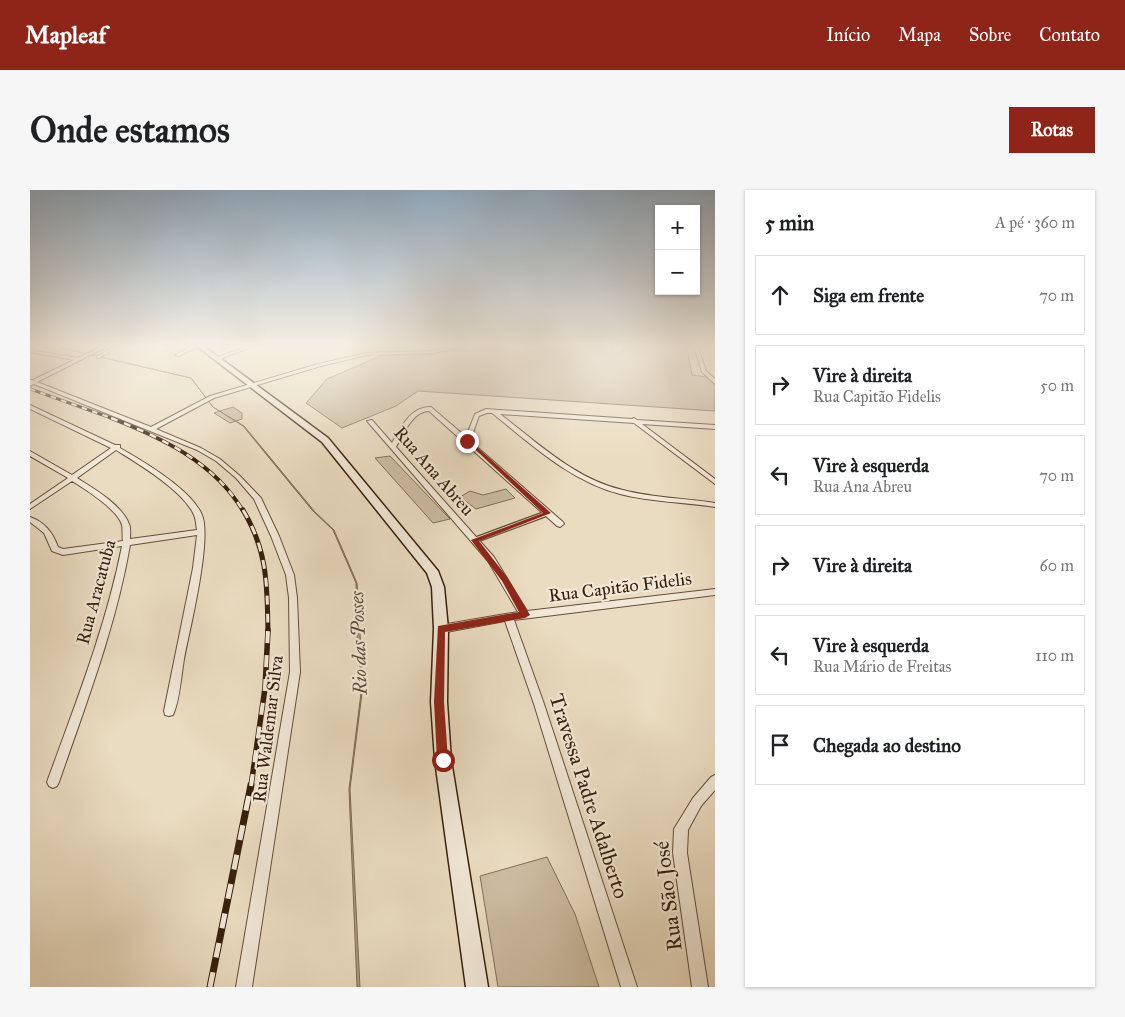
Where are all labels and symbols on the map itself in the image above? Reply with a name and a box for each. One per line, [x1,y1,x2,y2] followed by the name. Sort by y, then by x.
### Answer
[389,422,479,521] street label: Rua Ana Abreu
[456,430,479,453] route end
[71,537,121,647] street label: Rua Aracatuba
[547,567,693,607] street label: Rua Capitão Fidelis
[345,590,372,696] water label: Rio das Posses
[248,654,288,804] street label: Rua Waldemar Silva
[544,690,634,902] street label: Travessa Padre Adalberto
[432,749,455,772] route start
[648,839,688,952] street label: Rua São José

